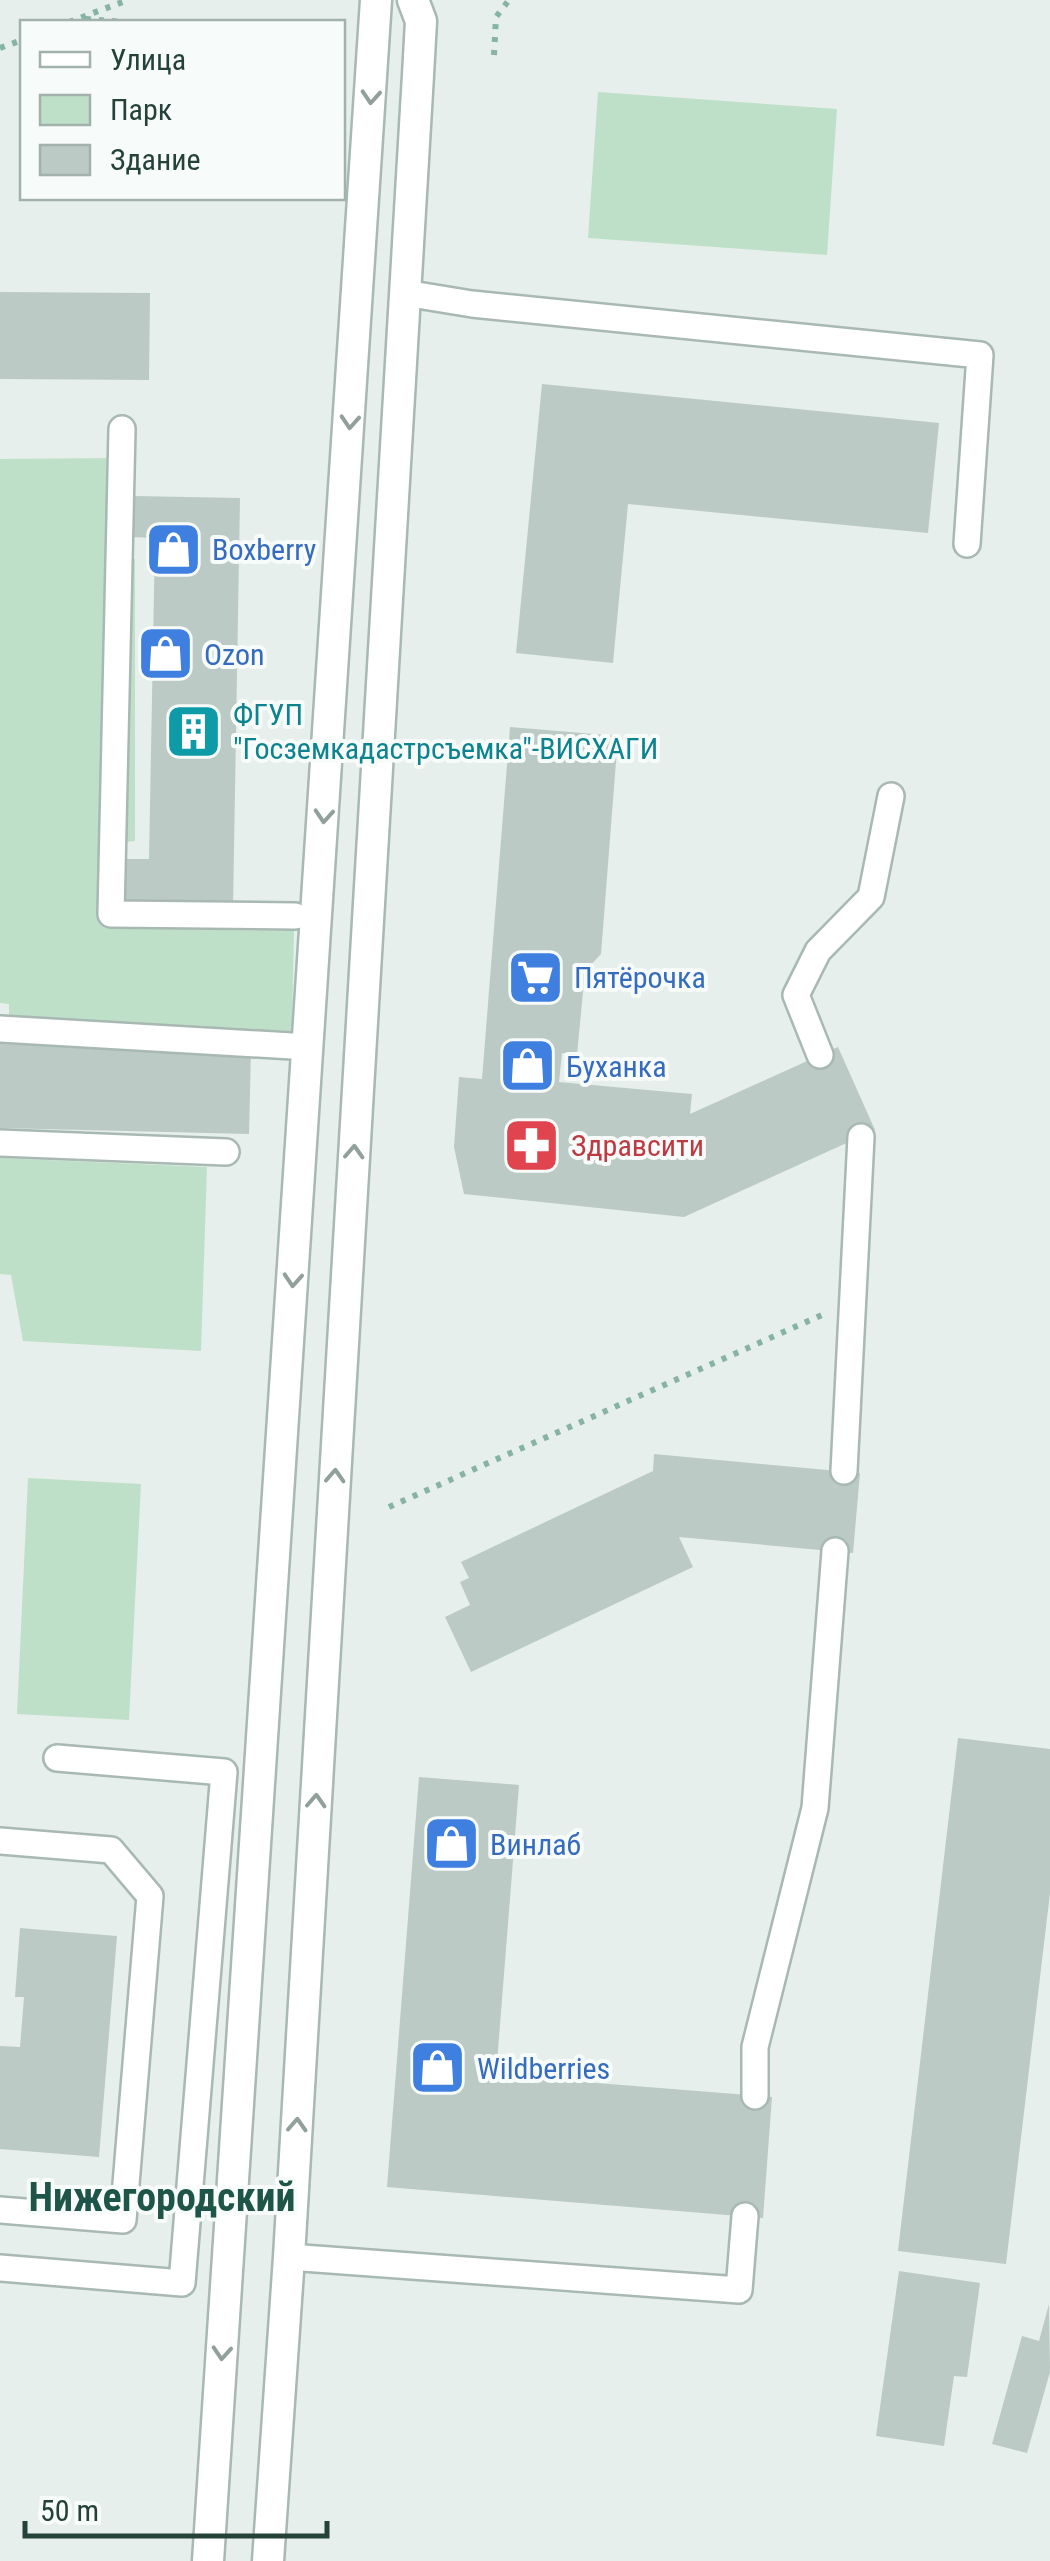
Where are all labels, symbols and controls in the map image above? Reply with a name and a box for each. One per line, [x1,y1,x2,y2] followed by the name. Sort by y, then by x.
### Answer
[20,20,345,200] legend
[110,42,186,77] text: Улица
[361,90,382,106] one-way arrow
[110,92,172,127] text: Парк
[110,142,201,177] text: Здание
[339,414,361,430] one-way arrow
[143,519,203,579] shop icon: Boxberry
[212,532,316,567] place label: Boxberry
[135,624,195,684] shop icon: Ozon
[204,637,265,672] place label: Ozon
[233,697,658,766] place label: ФГУП "Госземкадастрсъемка"-ВИСХАГИ
[164,701,224,761] building icon: ФГУП "Госземкадастрсъемка"-ВИСХАГИ
[313,808,335,824] one-way arrow
[505,947,565,1007] supermarket icon: Пятёрочка
[574,960,706,995] place label: Пятёрочка
[497,1036,557,1096] shop icon: Буханка
[566,1049,667,1084] place label: Буханка
[502,1115,562,1175] pharmacy icon: Здравсити
[571,1128,704,1163] place label: Здравсити
[343,1143,364,1159] one-way arrow
[283,1272,305,1288] one-way arrow
[324,1468,345,1484] one-way arrow
[305,1792,326,1808] one-way arrow
[421,1814,481,1874] shop icon: Винлаб
[490,1827,581,1862] place label: Винлаб
[408,2038,468,2098] shop icon: Wildberries
[477,2051,610,2086] place label: Wildberries
[286,2117,307,2133] one-way arrow
[28,2174,296,2221] district label: Нижегородский
[212,2346,233,2362] one-way arrow
[25,2476,328,2538] scale bar
[40,2493,99,2528] text: 50 m

